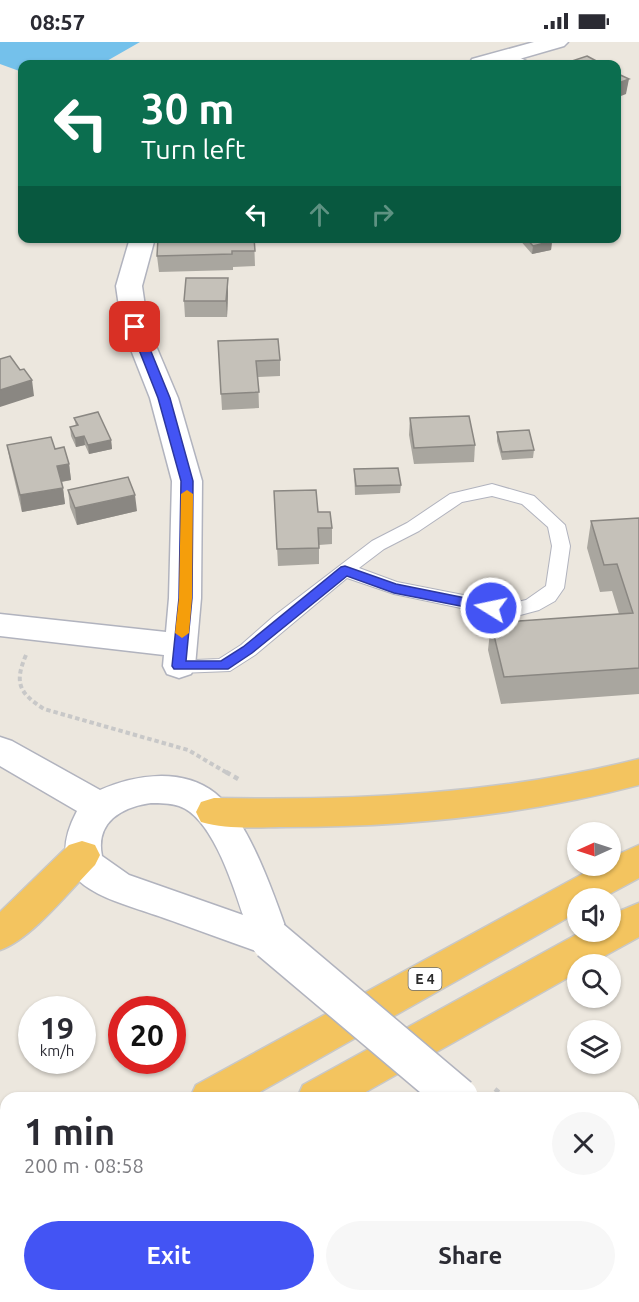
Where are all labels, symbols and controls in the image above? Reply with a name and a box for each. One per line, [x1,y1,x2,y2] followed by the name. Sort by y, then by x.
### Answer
[30,9,85,34] text: 08:57
[42,84,120,162] icon: left
[141,85,235,132] text: 30 m
[141,134,245,164] text: Turn left
[240,198,273,231] icon: left
[303,198,336,231] icon: ahead
[366,198,399,231] icon: right
[109,301,160,352] pin
[118,310,151,343] icon: arrive
[459,576,523,640] position arrow
[567,822,621,876] north arrow
[567,822,621,1074] map controls
[567,888,621,942] button: sound
[567,954,621,1008] button: search
[408,968,442,990] road number: E 4
[108,996,186,1074] speed limit sign: 20
[40,1011,74,1045] text: 19
[567,1020,621,1074] button: layers
[40,1042,74,1059] text: km/h
[24,1111,115,1152] text: 1 min
[552,1112,615,1175] button: close
[24,1154,144,1177] text: 200 m · 08:58
[24,1221,314,1290] button: Exit
[326,1221,615,1290] button: Share

